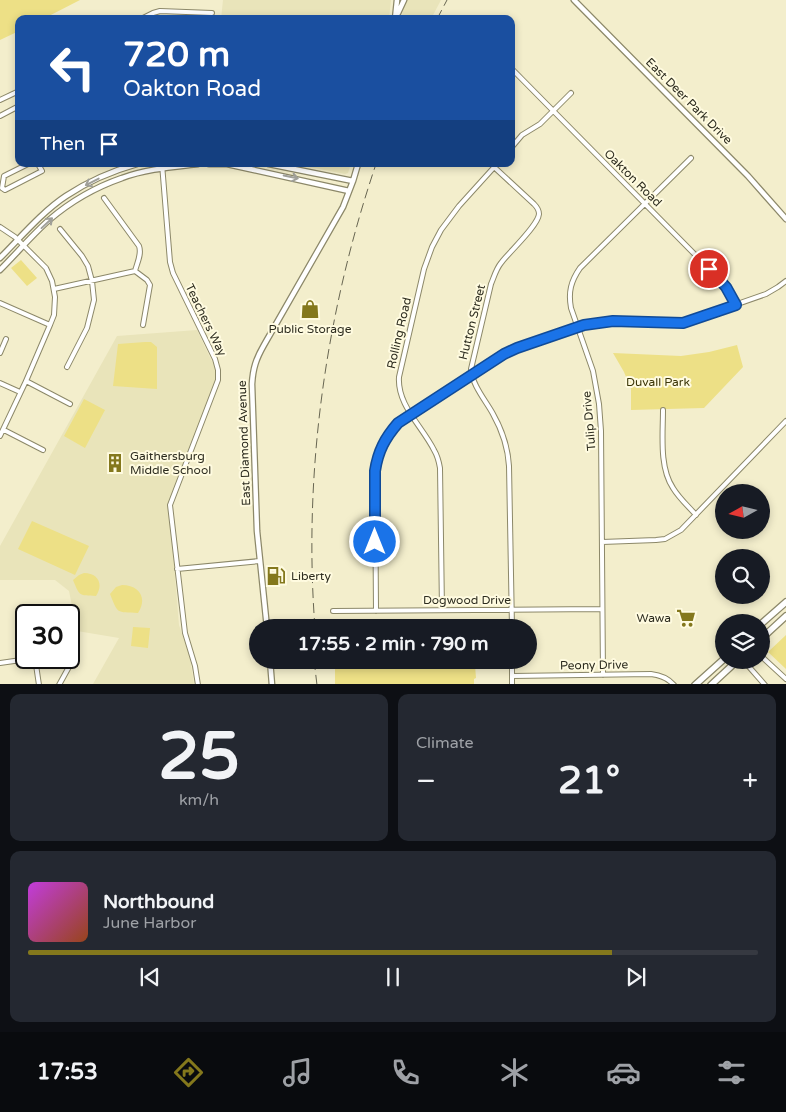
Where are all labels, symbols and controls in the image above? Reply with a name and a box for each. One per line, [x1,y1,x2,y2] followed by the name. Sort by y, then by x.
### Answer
[123,34,230,76] text: 720 m
[40,35,105,100] icon: left
[643,55,735,147] street label: East Deer Park Drive
[123,76,261,102] text: Oakton Road
[95,130,123,158] icon: arrive
[40,133,85,155] text: Then
[601,146,665,210] street label: Oakton Road
[283,173,299,183] one-way arrow
[84,177,99,187] one-way arrow
[41,217,53,229] one-way arrow
[688,248,730,290] pin
[695,255,723,283] icon: arrive
[182,282,230,359] street label: Teachers Way
[456,282,488,361] street label: Hutton Street
[384,296,414,370] street label: Rolling Road
[299,298,321,320] shop icon: Public Storage
[269,322,352,336] place label: Public Storage
[626,375,690,389] park label: Duvall Park
[235,380,253,506] street label: East Diamond Avenue
[579,390,599,452] street label: Tulip Drive
[130,449,211,477] place label: Gaithersburg Middle School
[104,452,126,474] building icon: Gaithersburg Middle School
[715,484,770,539] north arrow
[715,484,770,669] map controls
[348,515,400,567] position arrow
[715,549,770,604] button: search
[265,565,287,587] fuel station icon: Liberty
[291,569,331,583] place label: Liberty
[423,593,511,607] street label: Dogwood Drive
[15,604,80,669] speed limit sign: 30
[675,607,697,629] supermarket icon: Wawa
[637,611,671,625] place label: Wawa
[715,614,770,669] button: layers
[297,633,489,655] text: 17:55 · 2 min · 790 m
[560,657,628,673] street label: Peony Drive
[158,718,240,797] text: 25
[416,733,474,753] text: Climate
[558,758,620,804] text: 21°
[416,764,436,798] text: −
[742,764,758,798] text: +
[179,790,219,810] text: km/h
[103,891,214,913] text: Northbound
[103,913,196,933] text: June Harbor
[136,963,164,991] icon: previous
[379,963,407,991] icon: pause
[622,963,650,991] icon: next
[171,1055,206,1090] icon: directions
[280,1055,315,1090] icon: music
[388,1055,423,1090] icon: phone
[497,1055,532,1090] icon: climate
[606,1055,641,1090] icon: car
[714,1055,749,1090] icon: filters
[37,1059,98,1085] text: 17:53

